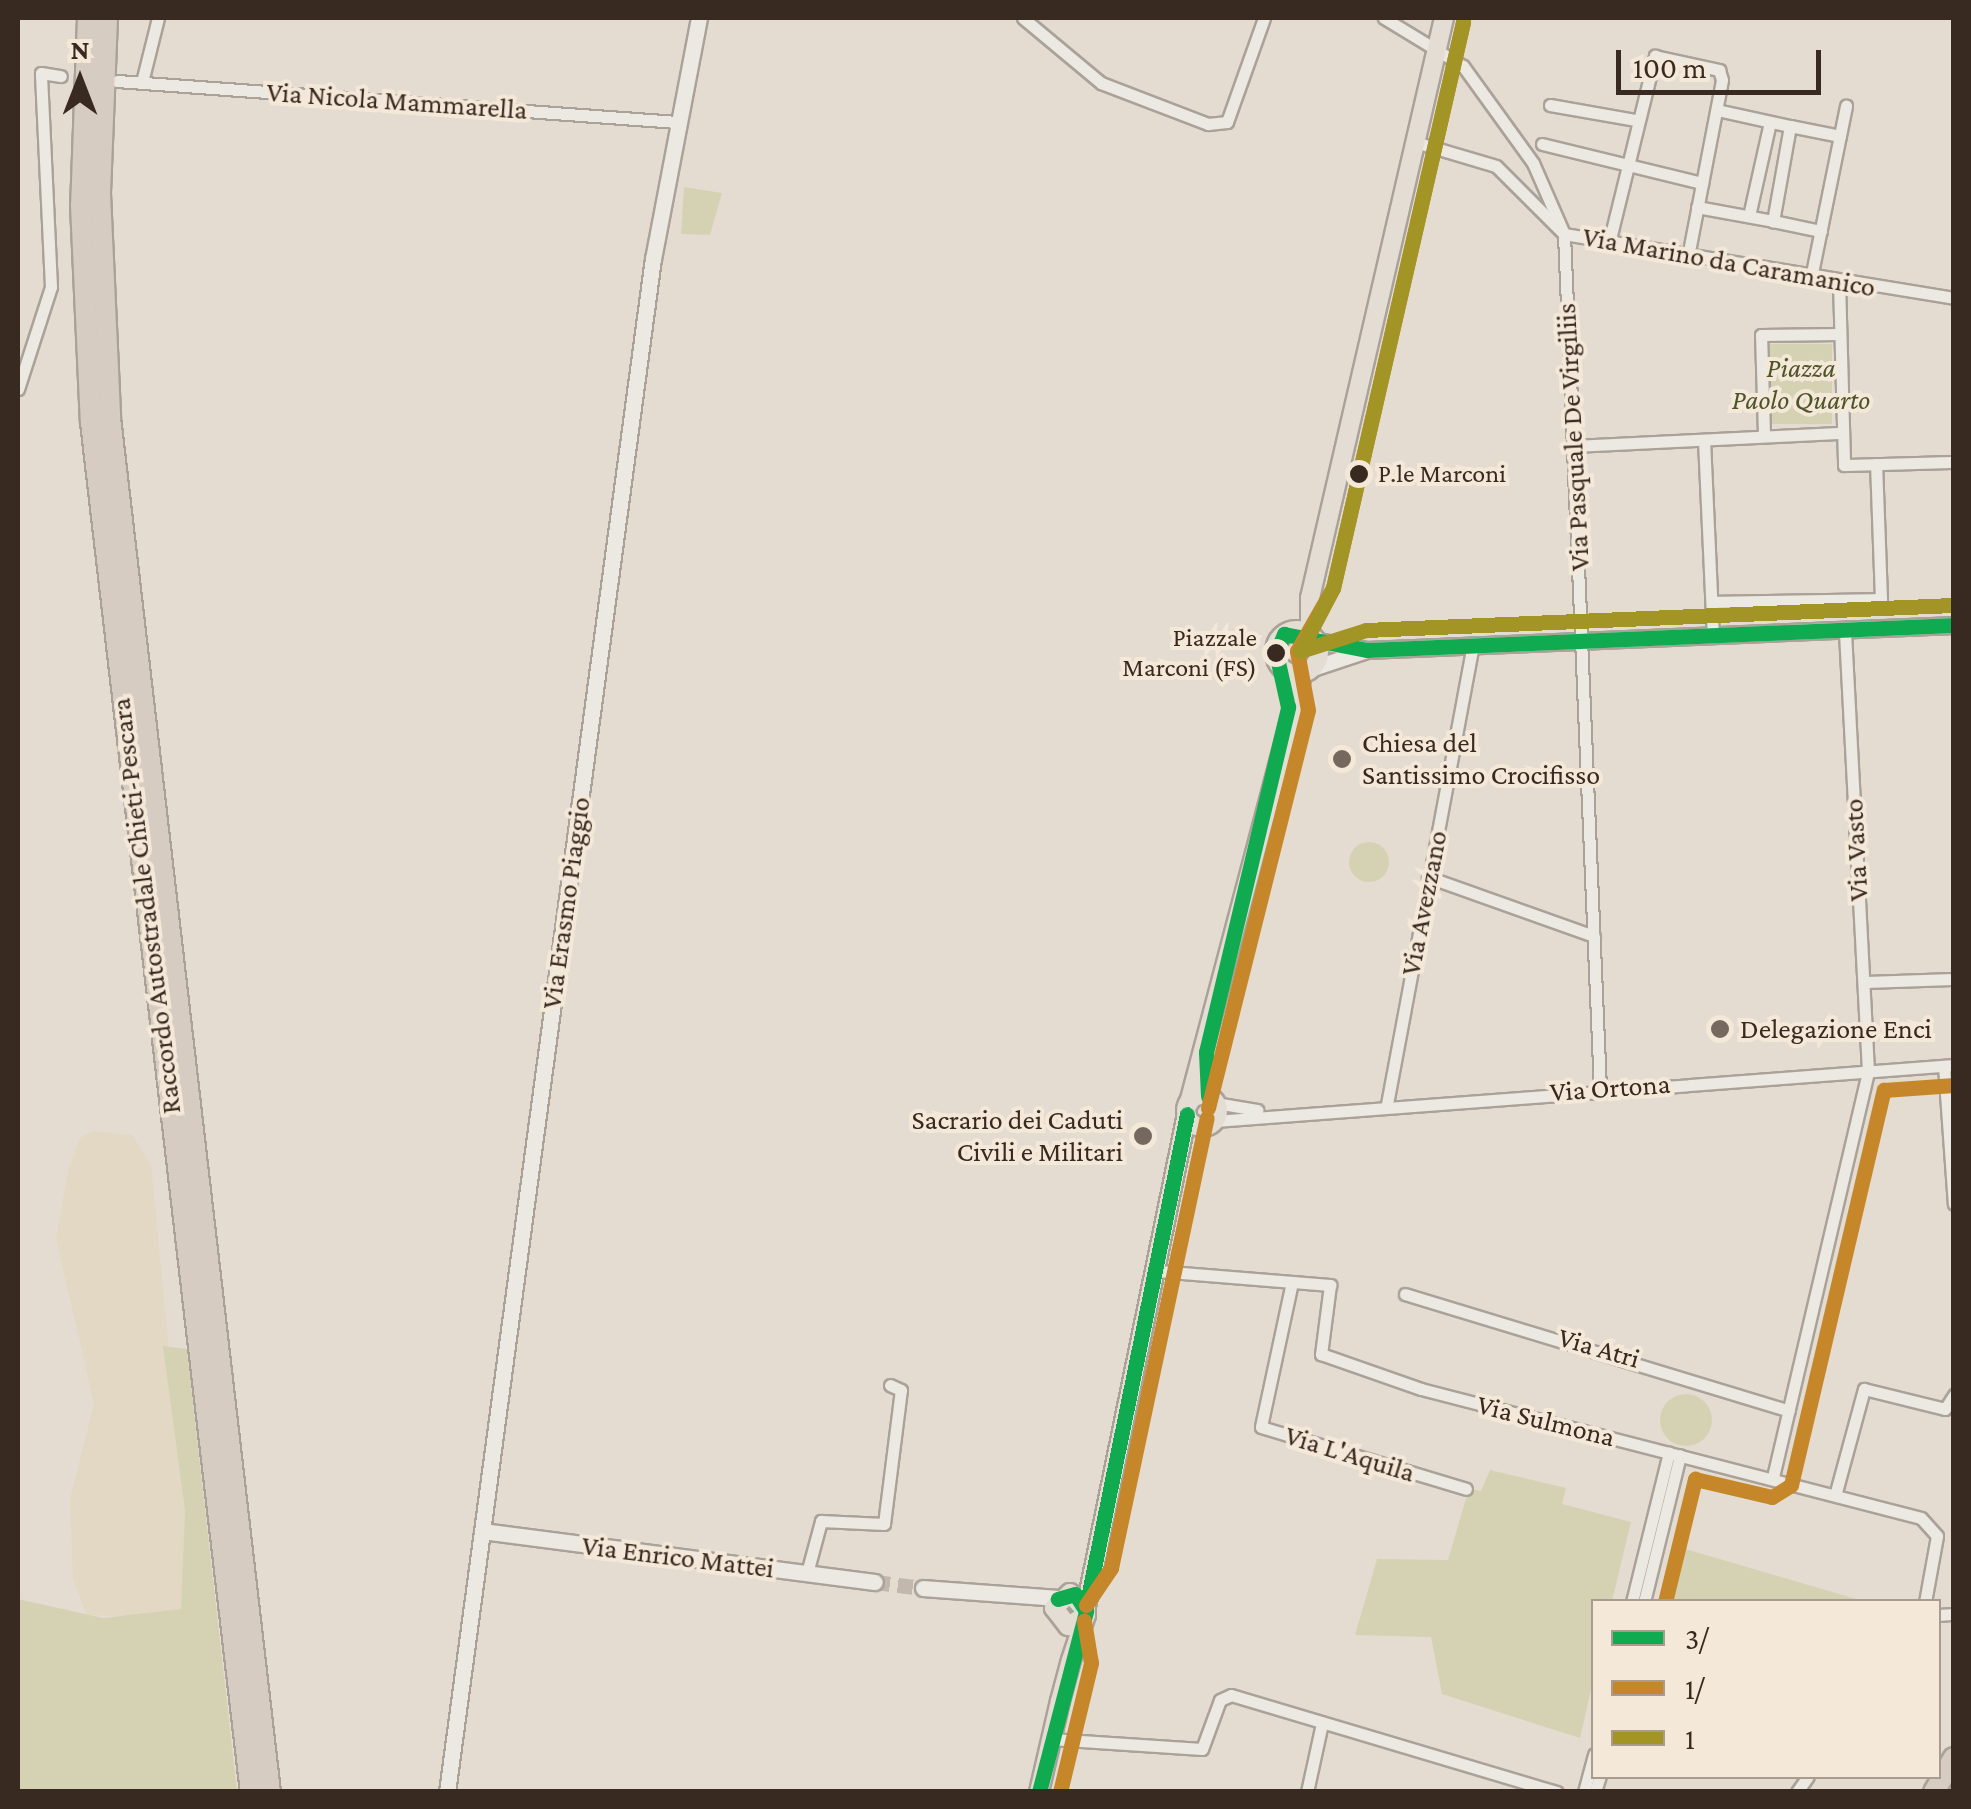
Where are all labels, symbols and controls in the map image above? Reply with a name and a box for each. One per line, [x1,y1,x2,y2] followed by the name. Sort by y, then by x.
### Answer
[30,30,130,130] north arrow
[1621,30,1826,92] scale bar
[70,34,90,65] text: N
[1633,51,1707,84] text: 100 m
[266,75,528,127] street label: Via Nicola Mammarella
[1580,220,1878,304] street label: Via Marino da Caramanico
[1549,302,1597,572] street label: Via Pasquale De Virgiliis
[1732,351,1870,417] park label: Piazza Paolo Quarto
[1378,458,1506,490] place label: P.le Marconi
[1349,464,1369,484] marker: P.le Marconi
[1122,622,1257,684] place label: Piazzale Marconi (FS)
[1266,643,1286,663] marker: Piazzale Marconi (FS)
[104,696,188,1116] street label: Raccordo Autostradale Chieti-Pescara
[1362,726,1600,792] place label: Chiesa del Santissimo Crocifisso
[1331,748,1353,770] marker: Chiesa del Santissimo Crocifisso
[534,795,598,1011] street label: Via Erasmo Piaggio
[1837,798,1875,902] street label: Via Vasto
[1393,828,1455,978] street label: Via Avezzano
[1740,1012,1932,1046] place label: Delegazione Enci
[1709,1018,1731,1040] marker: Delegazione Enci
[1549,1067,1671,1109] street label: Via Ortona
[911,1103,1123,1169] place label: Sacrario dei Caduti Civili e Militari
[1132,1125,1154,1147] marker: Sacrario dei Caduti Civili e Militari
[1554,1320,1644,1376] street label: Via Atri
[1474,1388,1618,1454] street label: Via Sulmona
[1281,1418,1419,1490] street label: Via L'Aquila
[580,1529,776,1585] street label: Via Enrico Mattei
[1591,1599,1941,1779] legend
[1685,1622,1709,1655] text: 3/
[1685,1672,1705,1705] text: 1/
[1685,1722,1695,1755] text: 1

